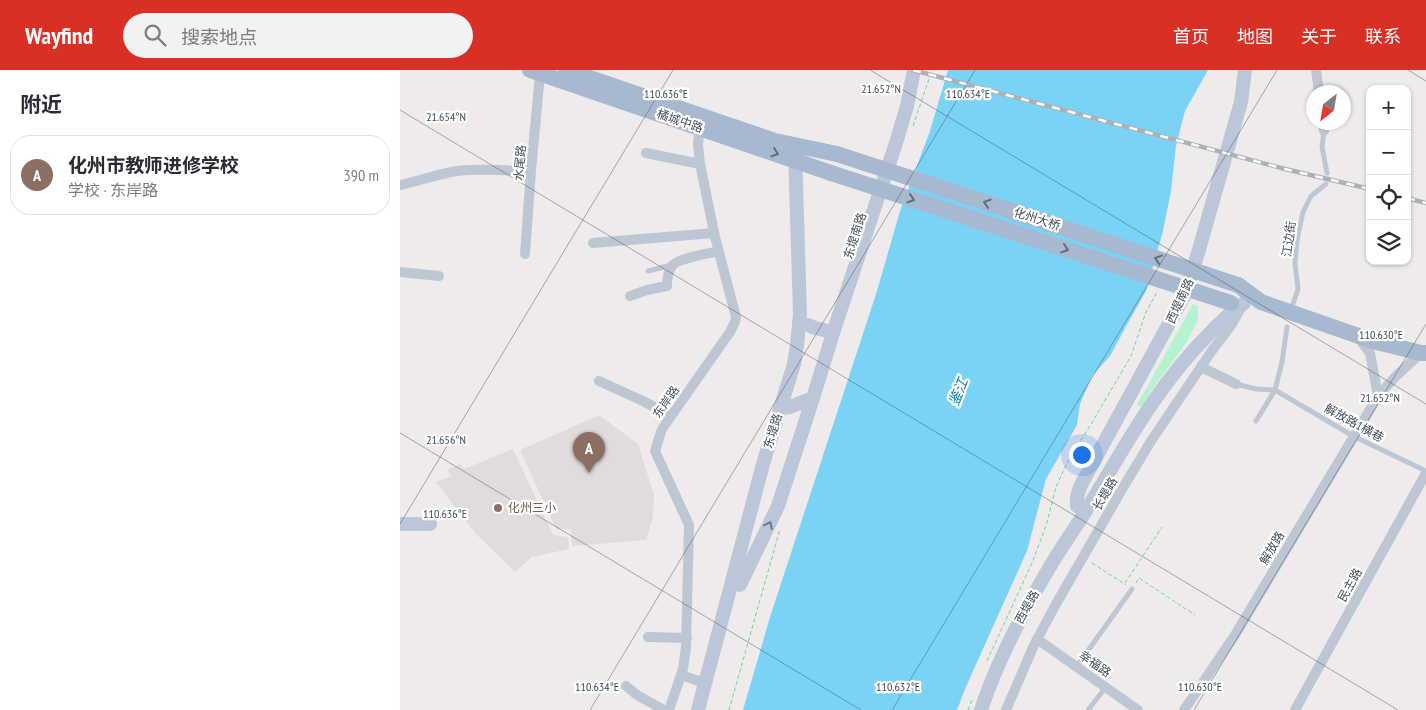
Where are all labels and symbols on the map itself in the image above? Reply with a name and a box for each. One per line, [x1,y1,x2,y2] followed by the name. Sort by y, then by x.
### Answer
[861,81,901,96] text: 21.652°N
[1306,85,1351,130] north arrow
[644,86,688,101] text: 110.636°E
[946,86,990,101] text: 110.634°E
[655,106,705,135] street label: 橘城中路
[426,109,466,124] text: 21.654°N
[510,144,529,182] street label: 水尾路
[770,148,778,158] one-way arrow
[906,193,914,203] one-way arrow
[983,198,992,208] one-way arrow
[1012,204,1062,233] street label: 化州大桥
[840,211,869,261] street label: 东堤南路
[1279,220,1298,258] street label: 江边街
[1060,243,1069,253] one-way arrow
[1154,255,1163,265] one-way arrow
[1163,276,1196,326] street label: 西堤南路
[1359,327,1403,342] text: 110.630°E
[944,374,972,408] water label: 鉴江
[649,383,682,421] street label: 东岸路
[1360,390,1400,405] text: 21.652°N
[1322,400,1386,445] street label: 解放路1横巷
[760,411,785,450] street label: 东堤路
[426,432,466,447] text: 21.656°N
[573,432,605,473] pin: A
[1069,442,1095,468] your location
[1089,474,1120,513] street label: 长堤路
[508,500,556,515] place label: 化州三小
[492,502,504,514] marker: 化州三小
[423,506,467,521] text: 110.636°E
[762,521,773,530] one-way arrow
[1256,528,1287,567] street label: 解放路
[1334,565,1365,604] street label: 民主路
[1011,587,1042,626] street label: 西堤路
[1076,647,1114,680] street label: 幸福路
[575,679,619,694] text: 110.634°E
[876,679,920,694] text: 110.632°E
[1178,679,1222,694] text: 110.630°E

